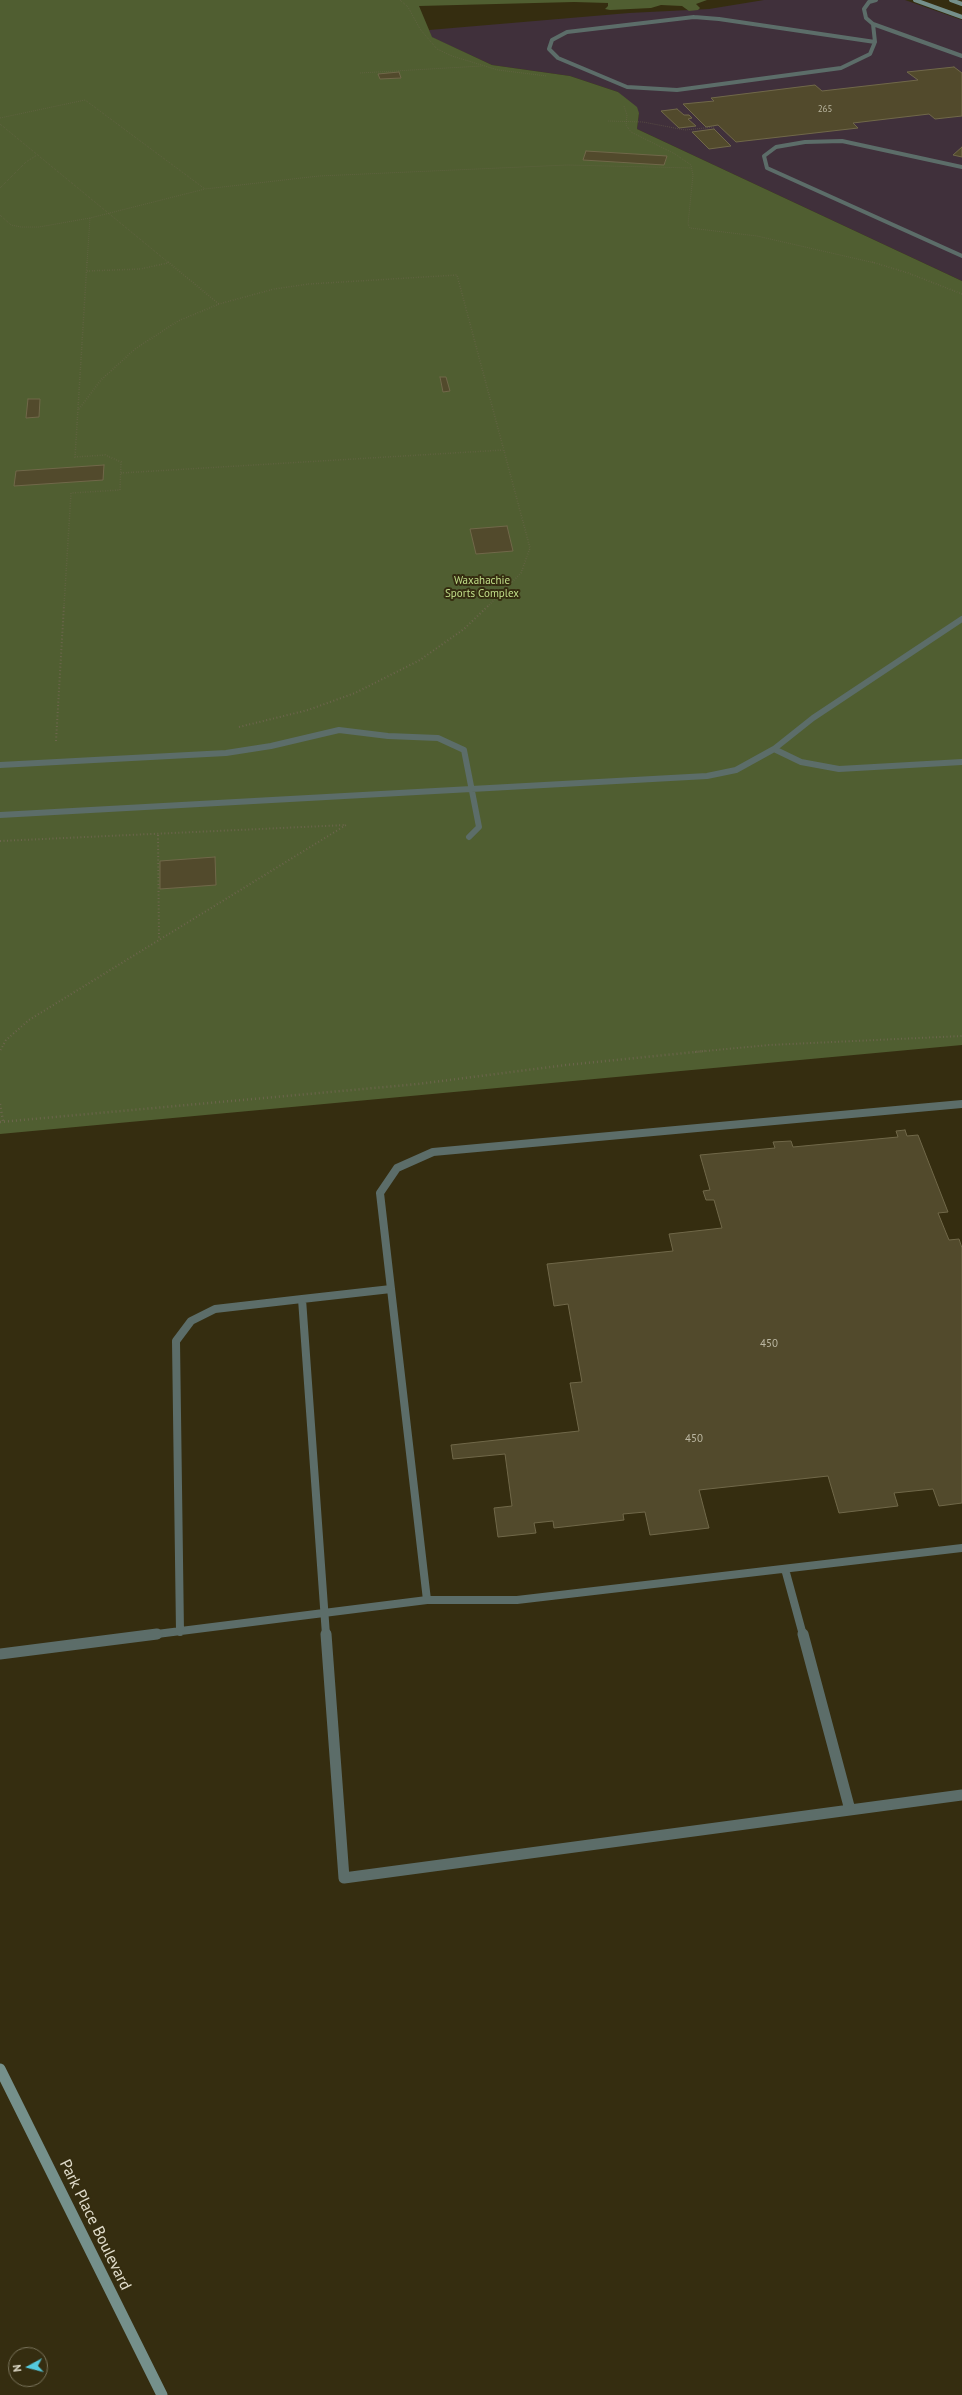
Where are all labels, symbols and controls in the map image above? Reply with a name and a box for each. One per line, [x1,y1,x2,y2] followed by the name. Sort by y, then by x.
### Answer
[818,104,832,114] house number: 265
[445,574,519,600] park label: Waxahachie Sports Complex
[760,1337,778,1351] house number: 450
[685,1432,703,1446] house number: 450
[55,2156,135,2294] street label: Park Place Boulevard
[8,2347,48,2387] north arrow
[10,2364,24,2373] text: N

